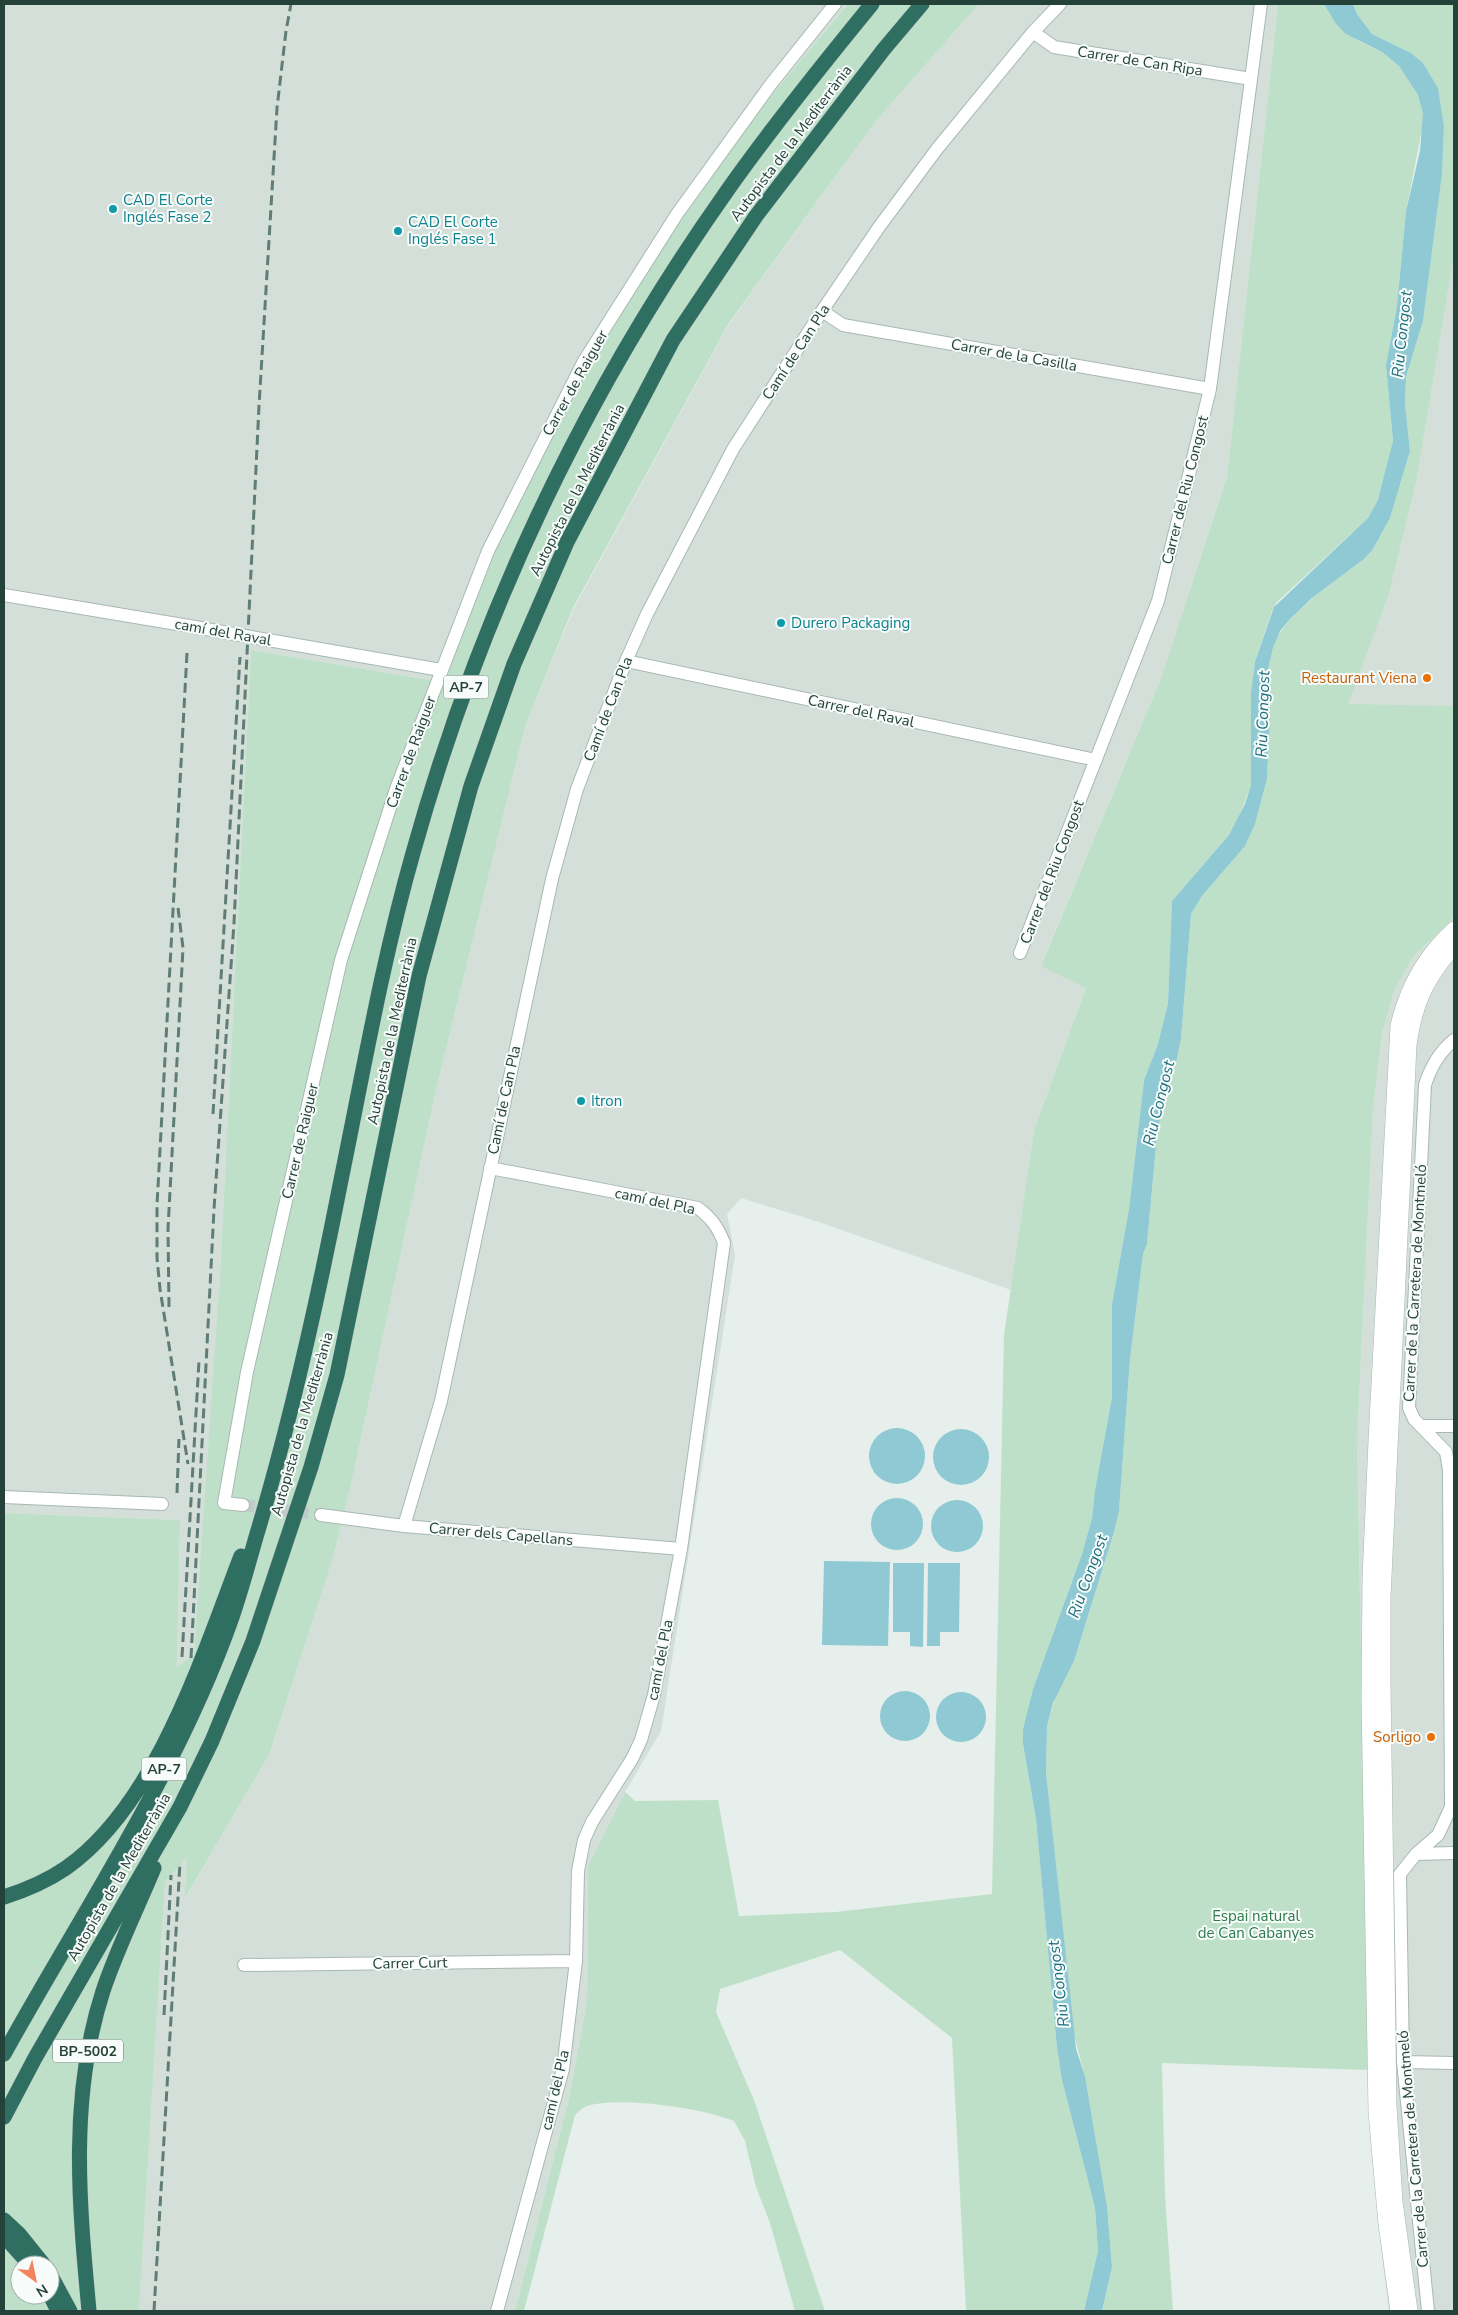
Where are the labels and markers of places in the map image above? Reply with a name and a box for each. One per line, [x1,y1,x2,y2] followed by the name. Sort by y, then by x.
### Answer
[123,190,213,227] place label: CAD El Corte Inglés Fase 2
[107,203,119,215] marker: CAD El Corte Inglés Fase 2
[408,212,498,249] place label: CAD El Corte Inglés Fase 1
[392,225,404,237] marker: CAD El Corte Inglés Fase 1
[791,613,910,633] place label: Durero Packaging
[775,617,787,629] marker: Durero Packaging
[1301,668,1417,688] place label: Restaurant Viena
[1421,672,1433,684] marker: Restaurant Viena
[591,1091,622,1111] place label: Itron
[575,1095,587,1107] marker: Itron
[1373,1727,1421,1747] place label: Sorligo
[1425,1731,1437,1743] marker: Sorligo

